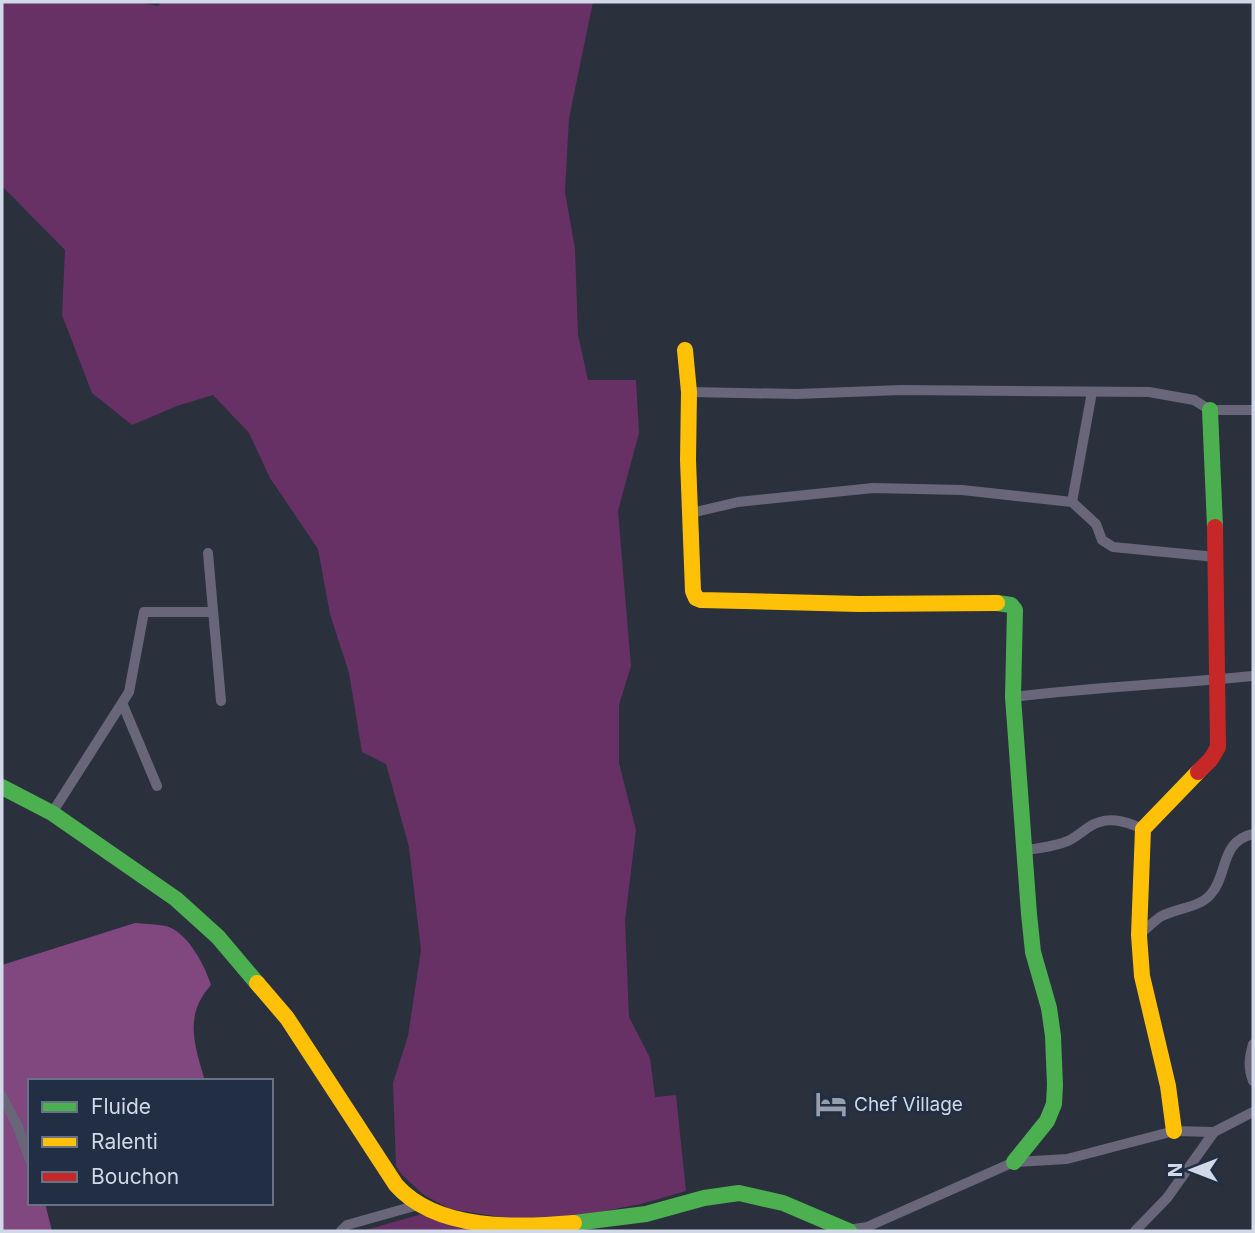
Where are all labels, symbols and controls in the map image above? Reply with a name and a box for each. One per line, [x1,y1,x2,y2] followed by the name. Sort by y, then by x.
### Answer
[28,1079,273,1205] legend
[814,1087,848,1121] hotel icon: Chef Village
[854,1093,963,1116] place label: Chef Village
[91,1094,151,1119] text: Fluide
[91,1129,158,1154] text: Ralenti
[1157,1135,1227,1205] north arrow
[1164,1163,1187,1177] text: N
[91,1164,179,1189] text: Bouchon

